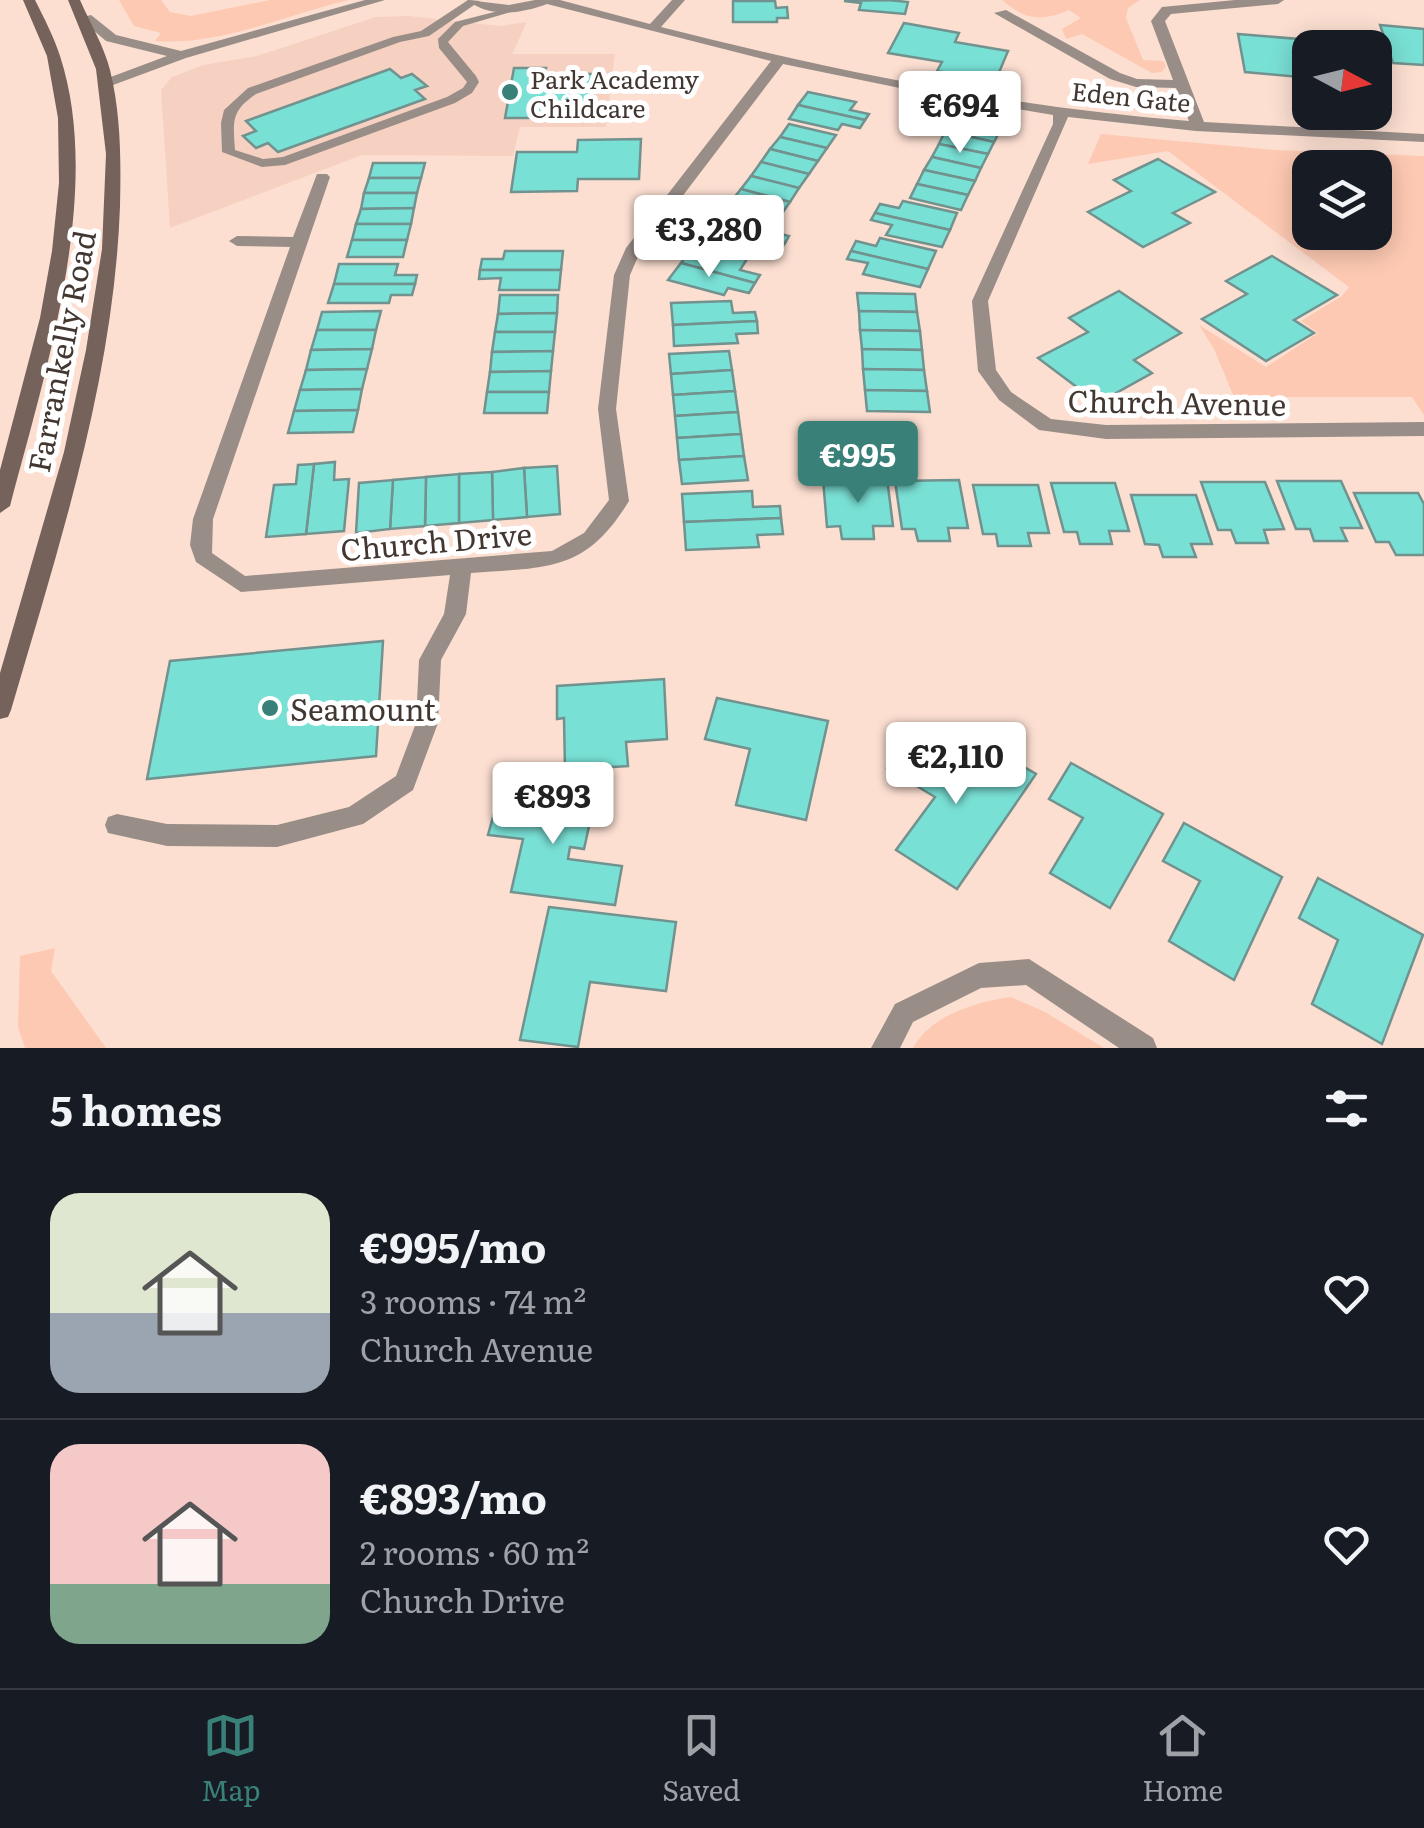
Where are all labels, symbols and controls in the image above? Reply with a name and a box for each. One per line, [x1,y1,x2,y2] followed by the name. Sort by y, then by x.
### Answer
[1292,30,1392,130] north arrow
[1292,30,1392,250] map controls
[530,60,700,126] place label: Park Academy Childcare
[901,71,1019,156] pin: €694
[1070,71,1192,121] street label: Eden Gate
[921,79,999,127] text: €694
[499,81,521,103] marker: Park Academy Childcare
[1292,150,1392,250] button: layers
[628,195,790,280] pin: €3,280
[656,203,762,251] text: €3,280
[15,226,105,476] street label: Farrankelly Road
[1067,377,1287,425] street label: Church Avenue
[799,421,917,506] pin: €995
[820,429,896,477] text: €995
[338,510,534,570] street label: Church Drive
[290,686,436,730] place label: Seamount
[259,697,281,719] marker: Seamount
[875,722,1037,807] pin: €2,110
[908,730,1004,778] text: €2,110
[494,762,612,847] pin: €893
[515,770,591,818] text: €893
[50,1077,222,1139] text: 5 homes
[1319,1081,1374,1136] icon: filters
[360,1214,546,1276] text: €995/mo
[130,1233,250,1353] icon: home
[1319,1266,1374,1321] icon: heart
[360,1276,586,1324] text: 3 rooms · 74 m²
[360,1324,593,1372] text: Church Avenue
[360,1465,547,1527] text: €893/mo
[130,1484,250,1604] icon: home
[1319,1517,1374,1572] icon: heart
[360,1527,589,1575] text: 2 rooms · 60 m²
[360,1575,565,1623] text: Church Drive
[201,1708,261,1810] tab: Map
[662,1708,740,1810] tab: Saved
[1142,1708,1223,1810] tab: Home

